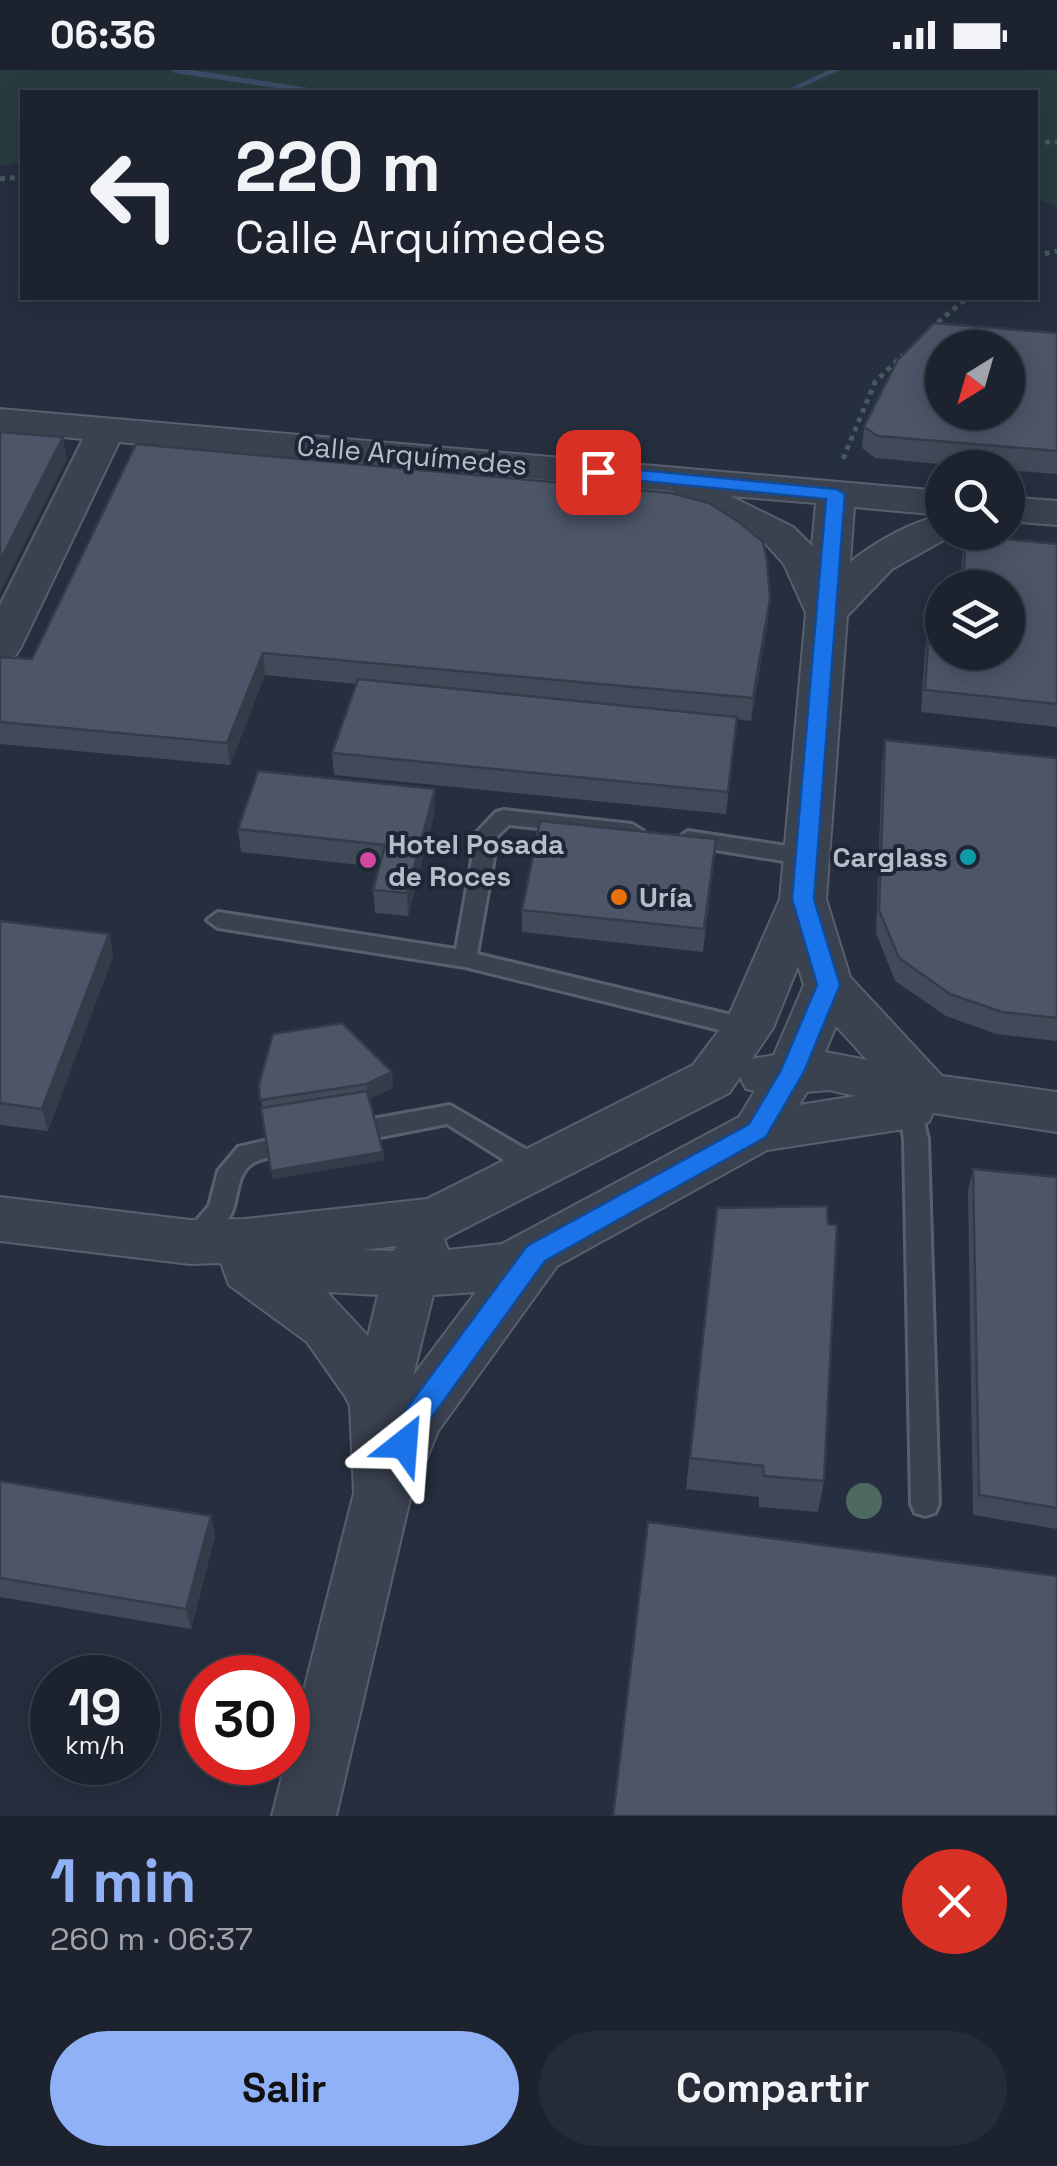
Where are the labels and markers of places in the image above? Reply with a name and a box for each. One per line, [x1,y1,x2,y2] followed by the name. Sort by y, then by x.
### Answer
[556,430,641,515] pin
[388,826,564,894] place label: Hotel Posada de Roces
[832,839,948,875] place label: Carglass
[957,846,979,868] marker: Carglass
[357,849,379,871] marker: Hotel Posada de Roces
[639,879,693,915] place label: Uría
[608,886,630,908] marker: Uría

